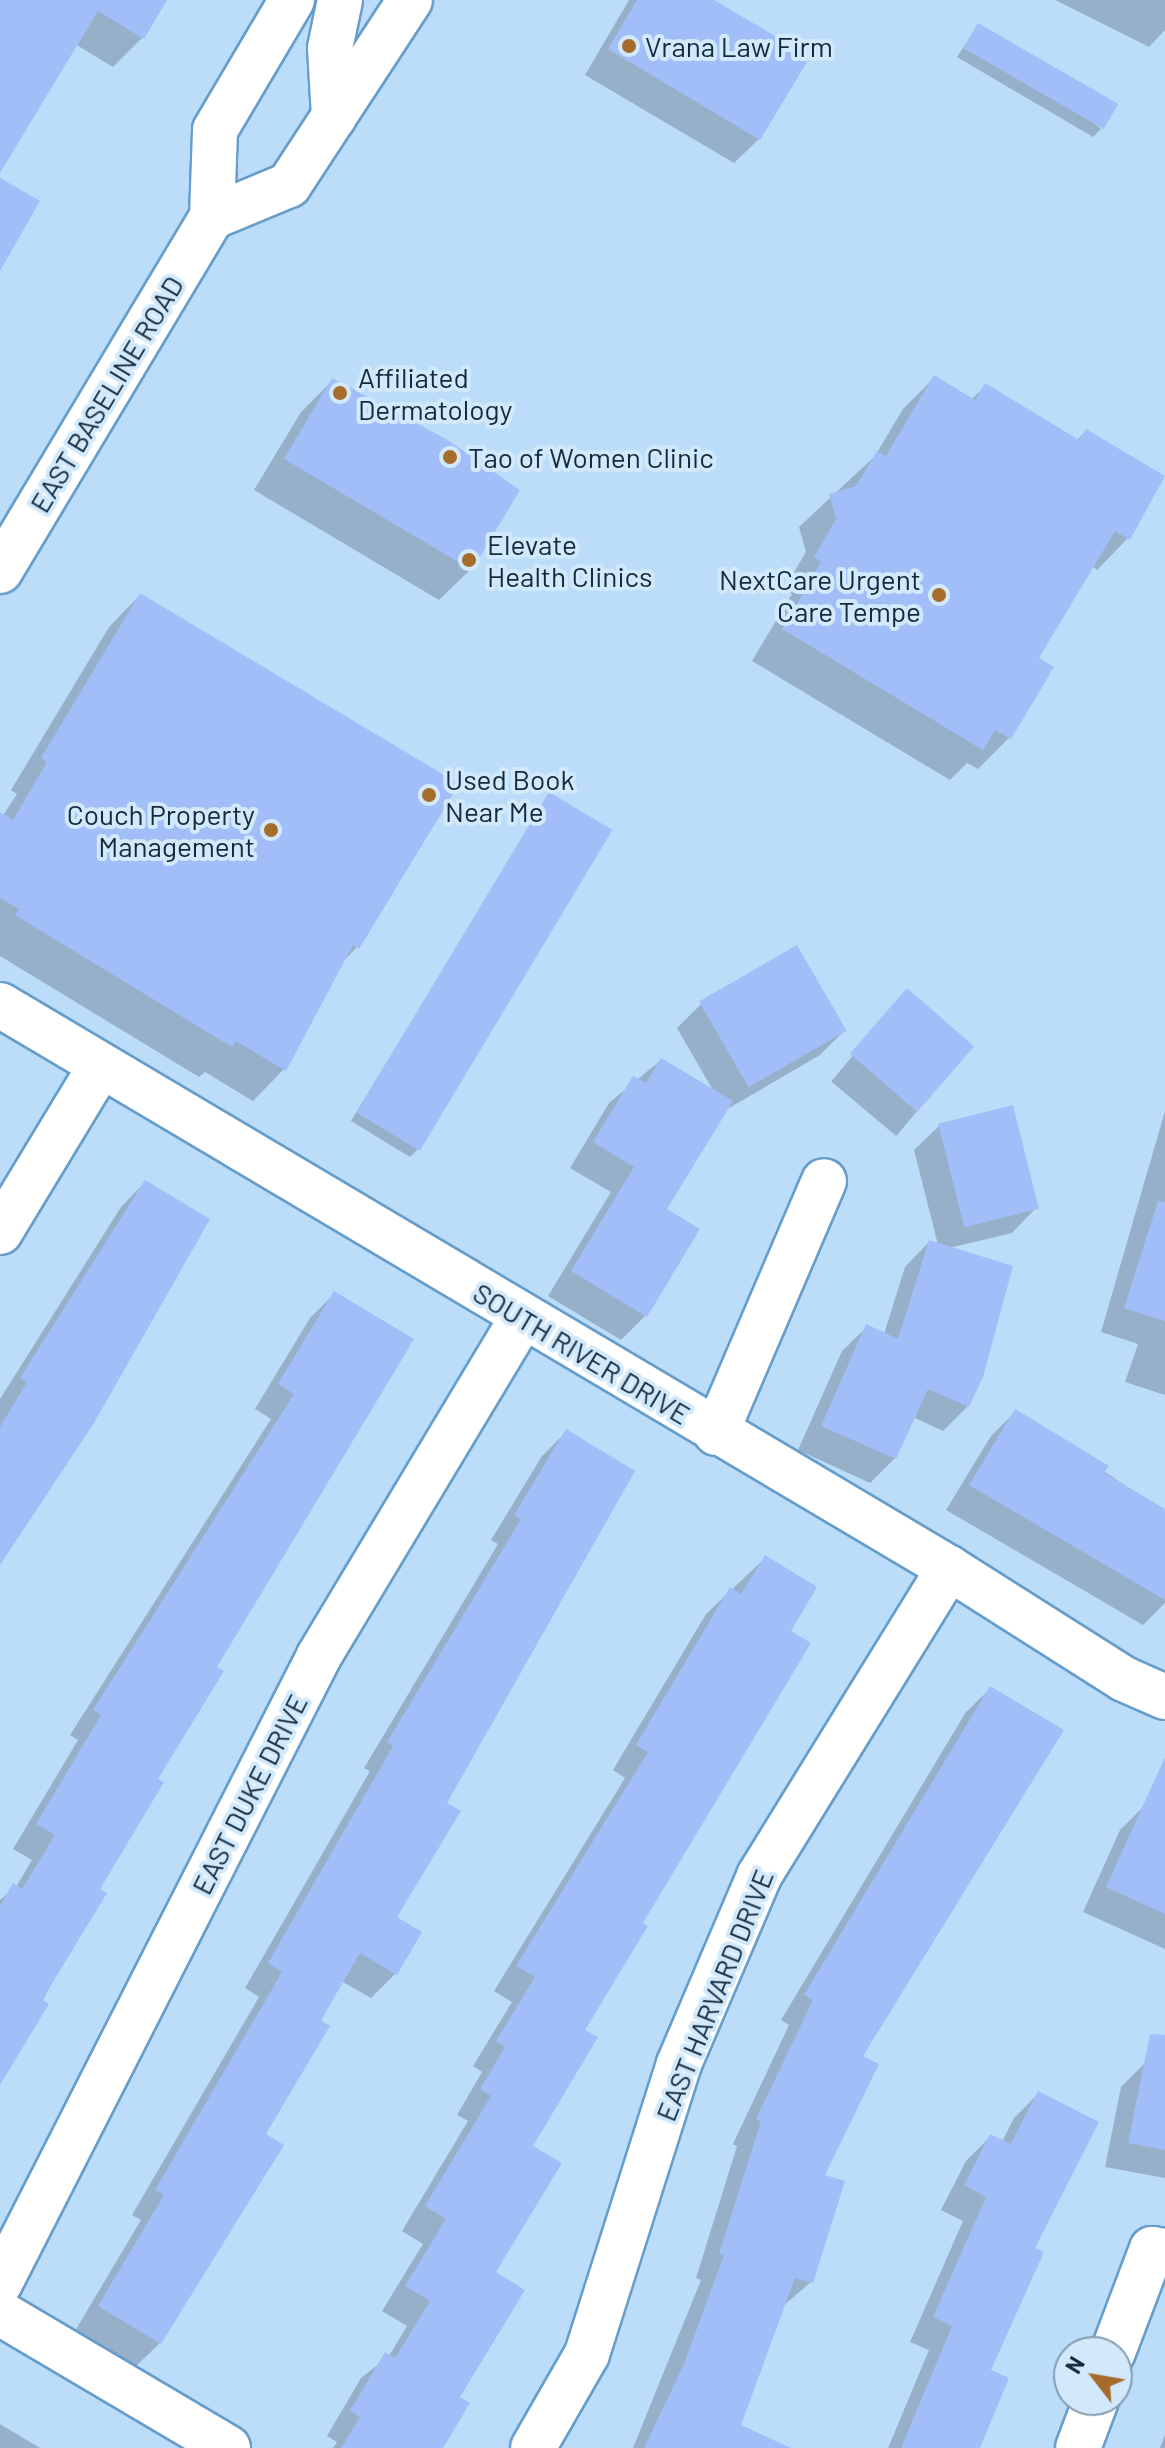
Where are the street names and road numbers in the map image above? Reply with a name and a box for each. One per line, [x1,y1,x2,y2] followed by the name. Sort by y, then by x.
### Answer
[22,270,190,518] street label: EAST BASELINE ROAD
[468,1275,696,1431] street label: SOUTH RIVER DRIVE
[184,1688,314,1900] street label: EAST DUKE DRIVE
[648,1864,780,2126] street label: EAST HARVARD DRIVE

